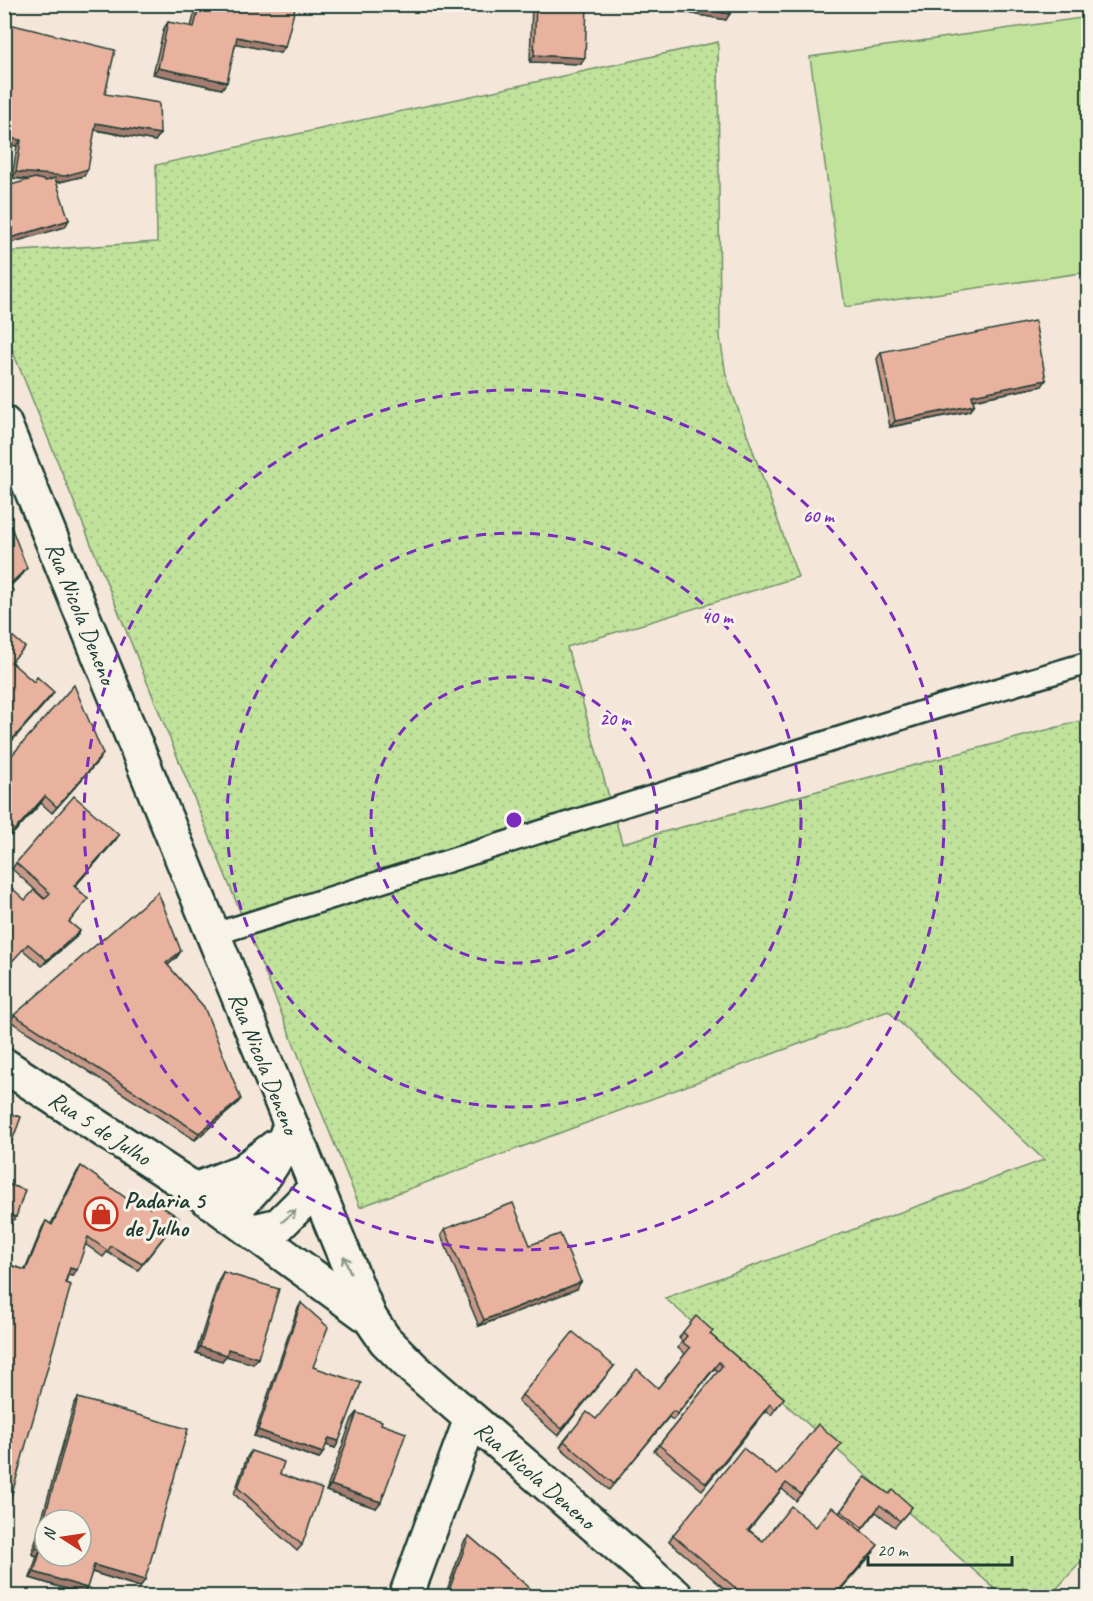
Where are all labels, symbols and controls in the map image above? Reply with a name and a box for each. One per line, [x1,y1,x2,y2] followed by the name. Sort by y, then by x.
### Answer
[802,505,835,527] text: 60 m
[39,538,124,691] street label: Rua Nicola Deneno
[702,606,734,628] text: 40 m
[600,708,632,730] text: 20 m
[504,810,524,830] centre of rings
[222,988,307,1141] street label: Rua Nicola Deneno
[43,1084,158,1173] street label: Rua 5 de Julho
[124,1185,207,1243] place label: Padaria 5 de Julho
[83,1196,119,1232] shop icon: Padaria 5 de Julho
[281,1209,296,1223] one-way arrow
[341,1255,352,1274] one-way arrow
[468,1414,604,1537] street label: Rua Nicola Deneno
[33,1508,93,1568] north arrow
[38,1525,61,1542] text: N
[868,1529,1012,1567] scale bar
[877,1539,910,1561] text: 20 m

